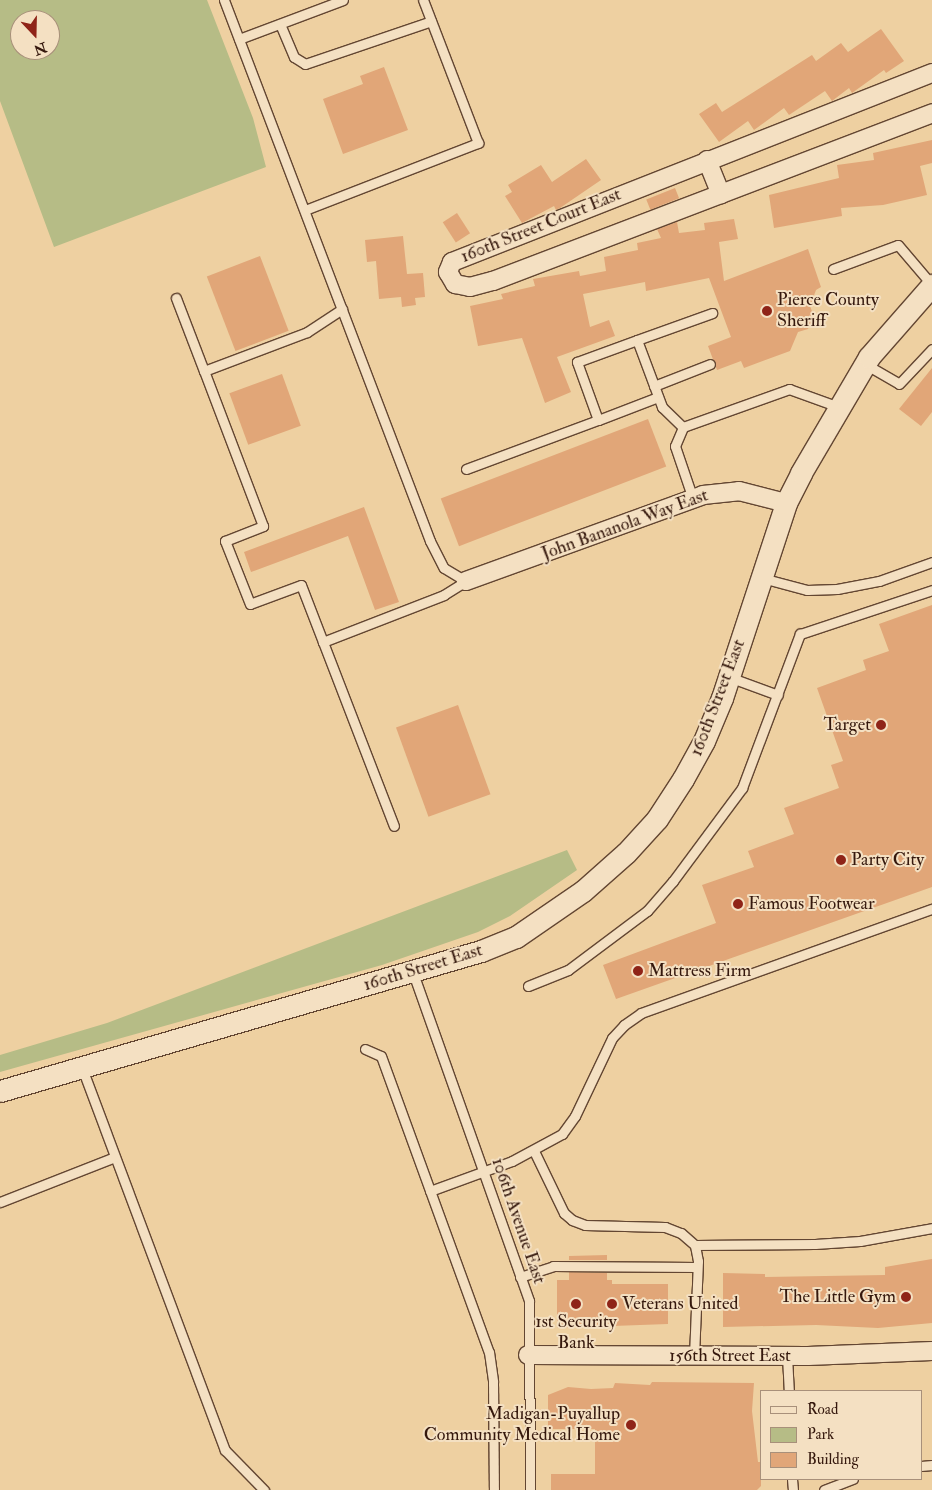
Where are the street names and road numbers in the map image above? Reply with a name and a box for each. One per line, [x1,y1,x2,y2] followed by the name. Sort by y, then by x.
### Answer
[458,184,624,268] street label: 160th Street Court East
[539,485,711,565] street label: John Bananola Way East
[686,637,750,759] street label: 160th Street East
[361,940,485,996] street label: 160th Street East
[486,1155,550,1287] street label: 106th Avenue East
[669,1345,791,1367] street label: 156th Street East

